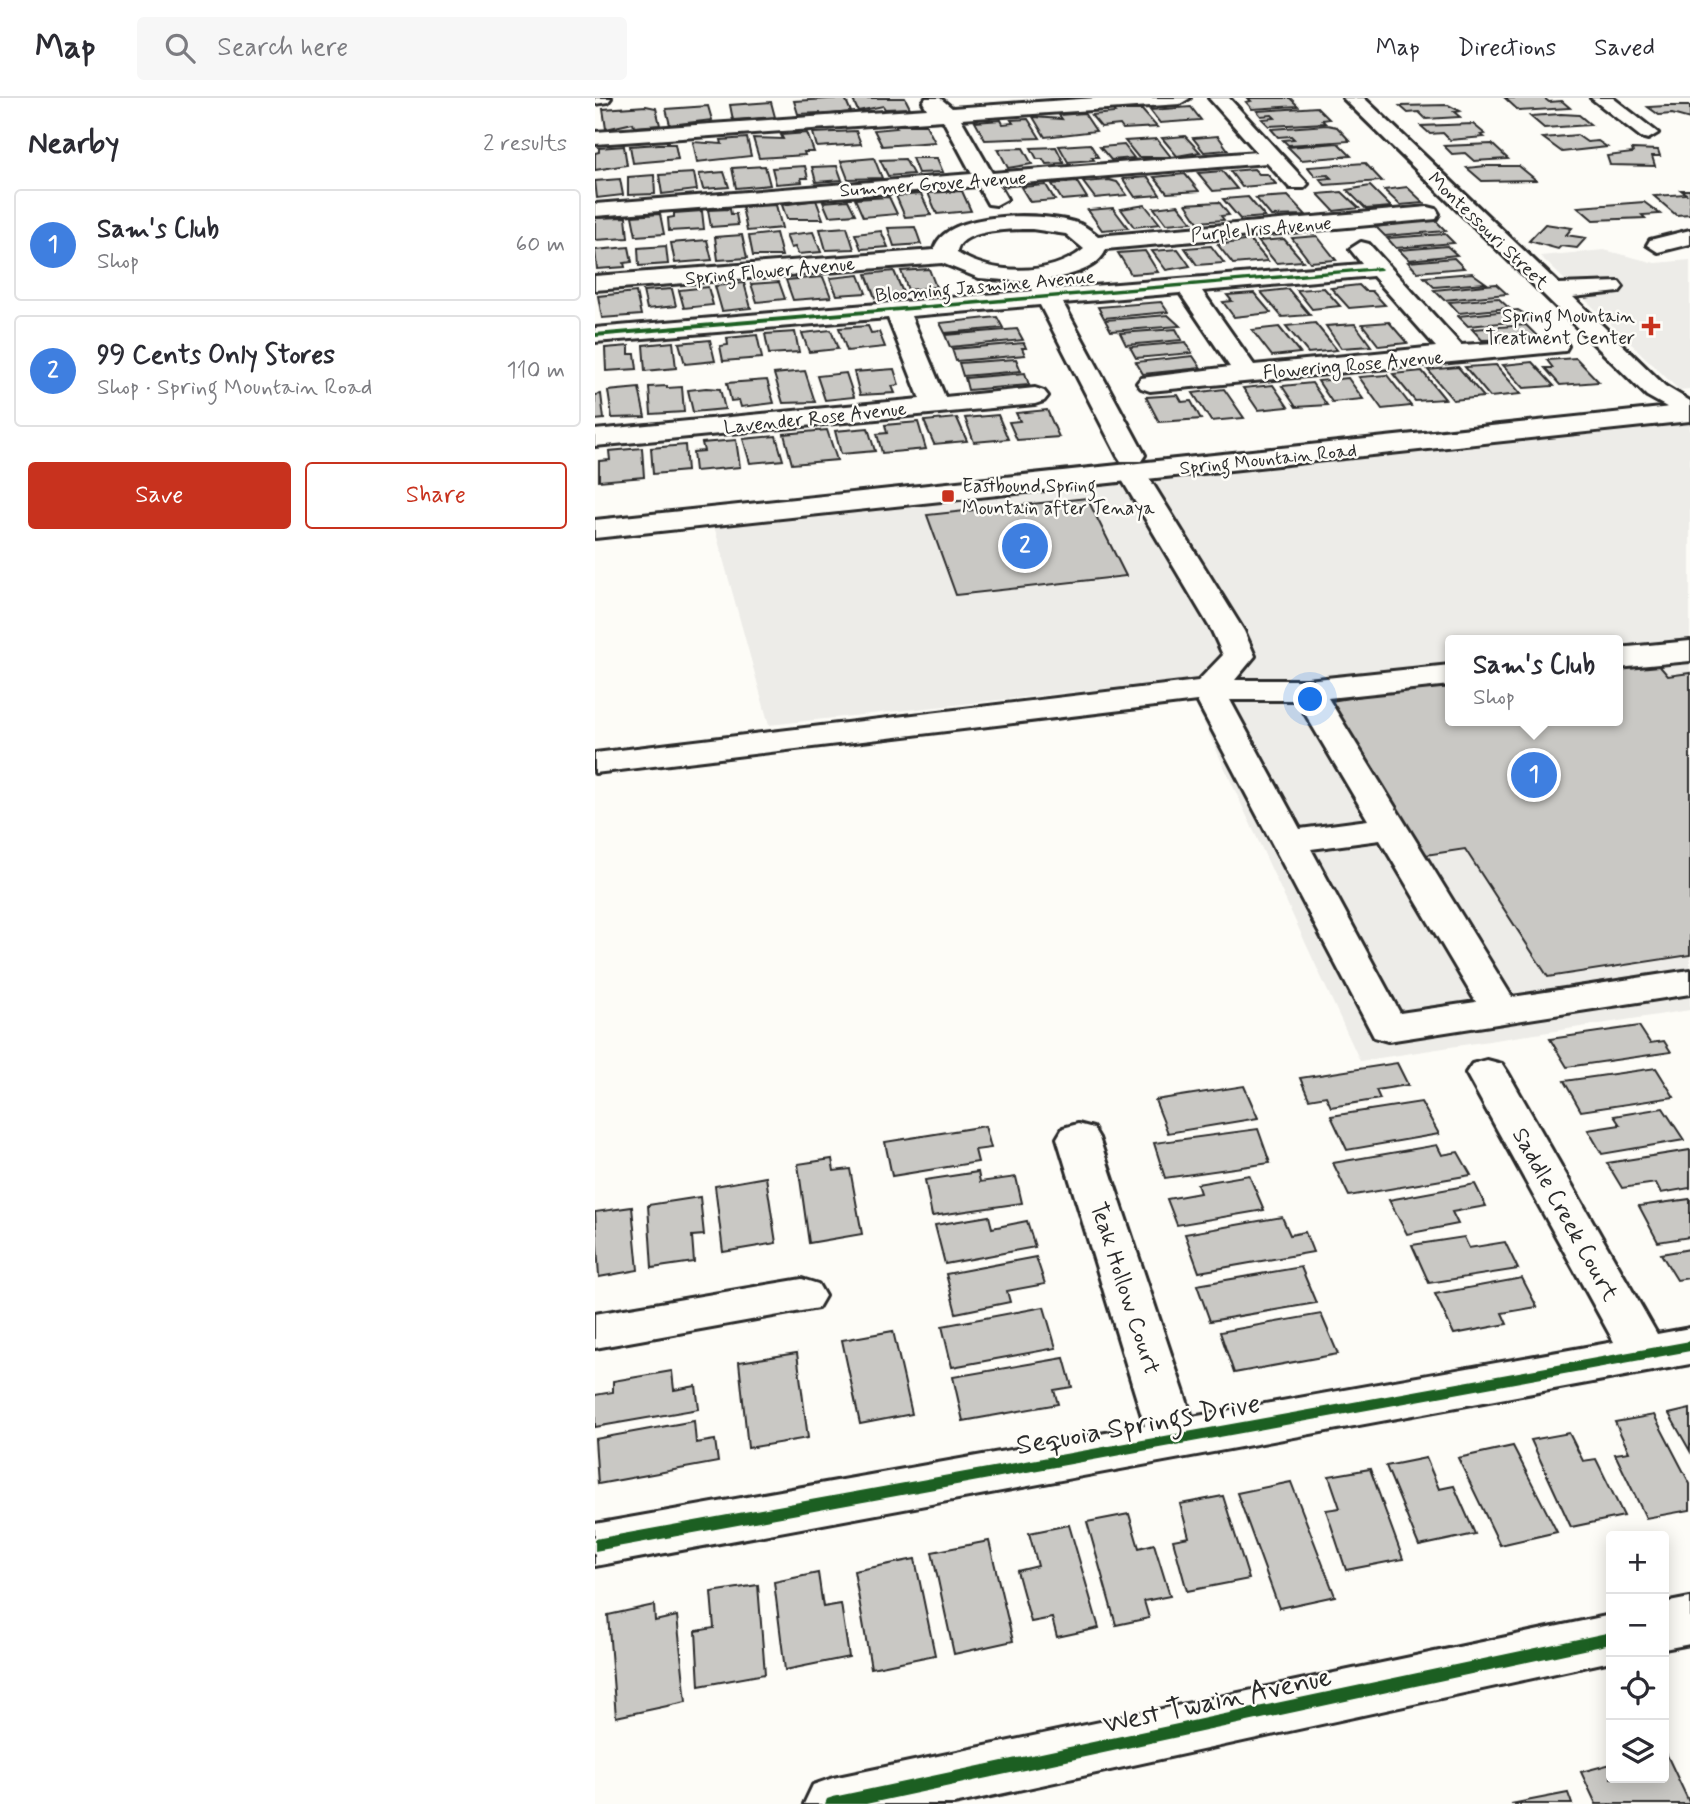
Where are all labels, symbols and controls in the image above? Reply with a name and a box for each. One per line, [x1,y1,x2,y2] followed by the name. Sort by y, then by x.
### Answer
[137,17,627,80] search box
[35,26,95,70] text: Map
[161,29,199,67] icon: search
[217,31,348,65] text: Search here
[1376,33,1420,64] text: Map
[1458,33,1556,64] text: Directions
[1594,33,1655,64] text: Saved
[28,124,119,163] text: Nearby
[483,129,567,159] text: 2 results
[839,165,1027,203] street label: Summer Grove Avenue
[1422,167,1554,295] street label: Montessouri Street
[1190,211,1333,248] street label: Purple Iris Avenue
[97,213,219,247] text: Sam's Club
[48,230,58,260] text: 1
[516,230,565,260] text: 60 m
[97,247,139,277] text: Shop
[684,252,856,294] street label: Spring Flower Avenue
[874,264,1096,312] street label: Blooming Jasmine Avenue
[1485,304,1635,351] place label: Spring Mountain Treatment Center
[1641,316,1661,336] marker: Spring Mountain Treatment Center
[97,339,335,373] text: 99 Cents Only Stores
[1262,345,1445,388] street label: Flowering Rose Avenue
[47,356,59,386] text: 2
[506,356,565,386] text: 110 m
[97,373,372,403] text: Shop · Spring Mountain Road
[723,396,908,441] street label: Lavender Rose Avenue
[1178,438,1358,484] street label: Spring Mountain Road
[28,462,291,529] button: Save
[305,462,567,529] button: Share
[962,474,1155,522] place label: Eastbound Spring Mountain after Tenaya
[940,488,956,504] marker: Eastbound Spring Mountain after Tenaya
[1002,520,1048,572] pin: 2
[1445,635,1623,726] popup
[1473,649,1595,683] text: Sam's Club
[1293,682,1327,716] your location
[1473,683,1515,713] text: Shop
[1511,749,1557,801] pin: 1
[1504,1123,1625,1307] street label: Saddle Creek Court
[1082,1199,1166,1379] street label: Teak Hollow Court
[1014,1386,1264,1468] street label: Sequoia Springs Drive
[1606,1531,1669,1783] map controls
[1606,1531,1669,1594] button: +
[1606,1594,1669,1657] button: −
[1606,1657,1669,1720] button: locate
[1100,1659,1335,1744] street label: West Twain Avenue
[1606,1720,1669,1783] button: layers

